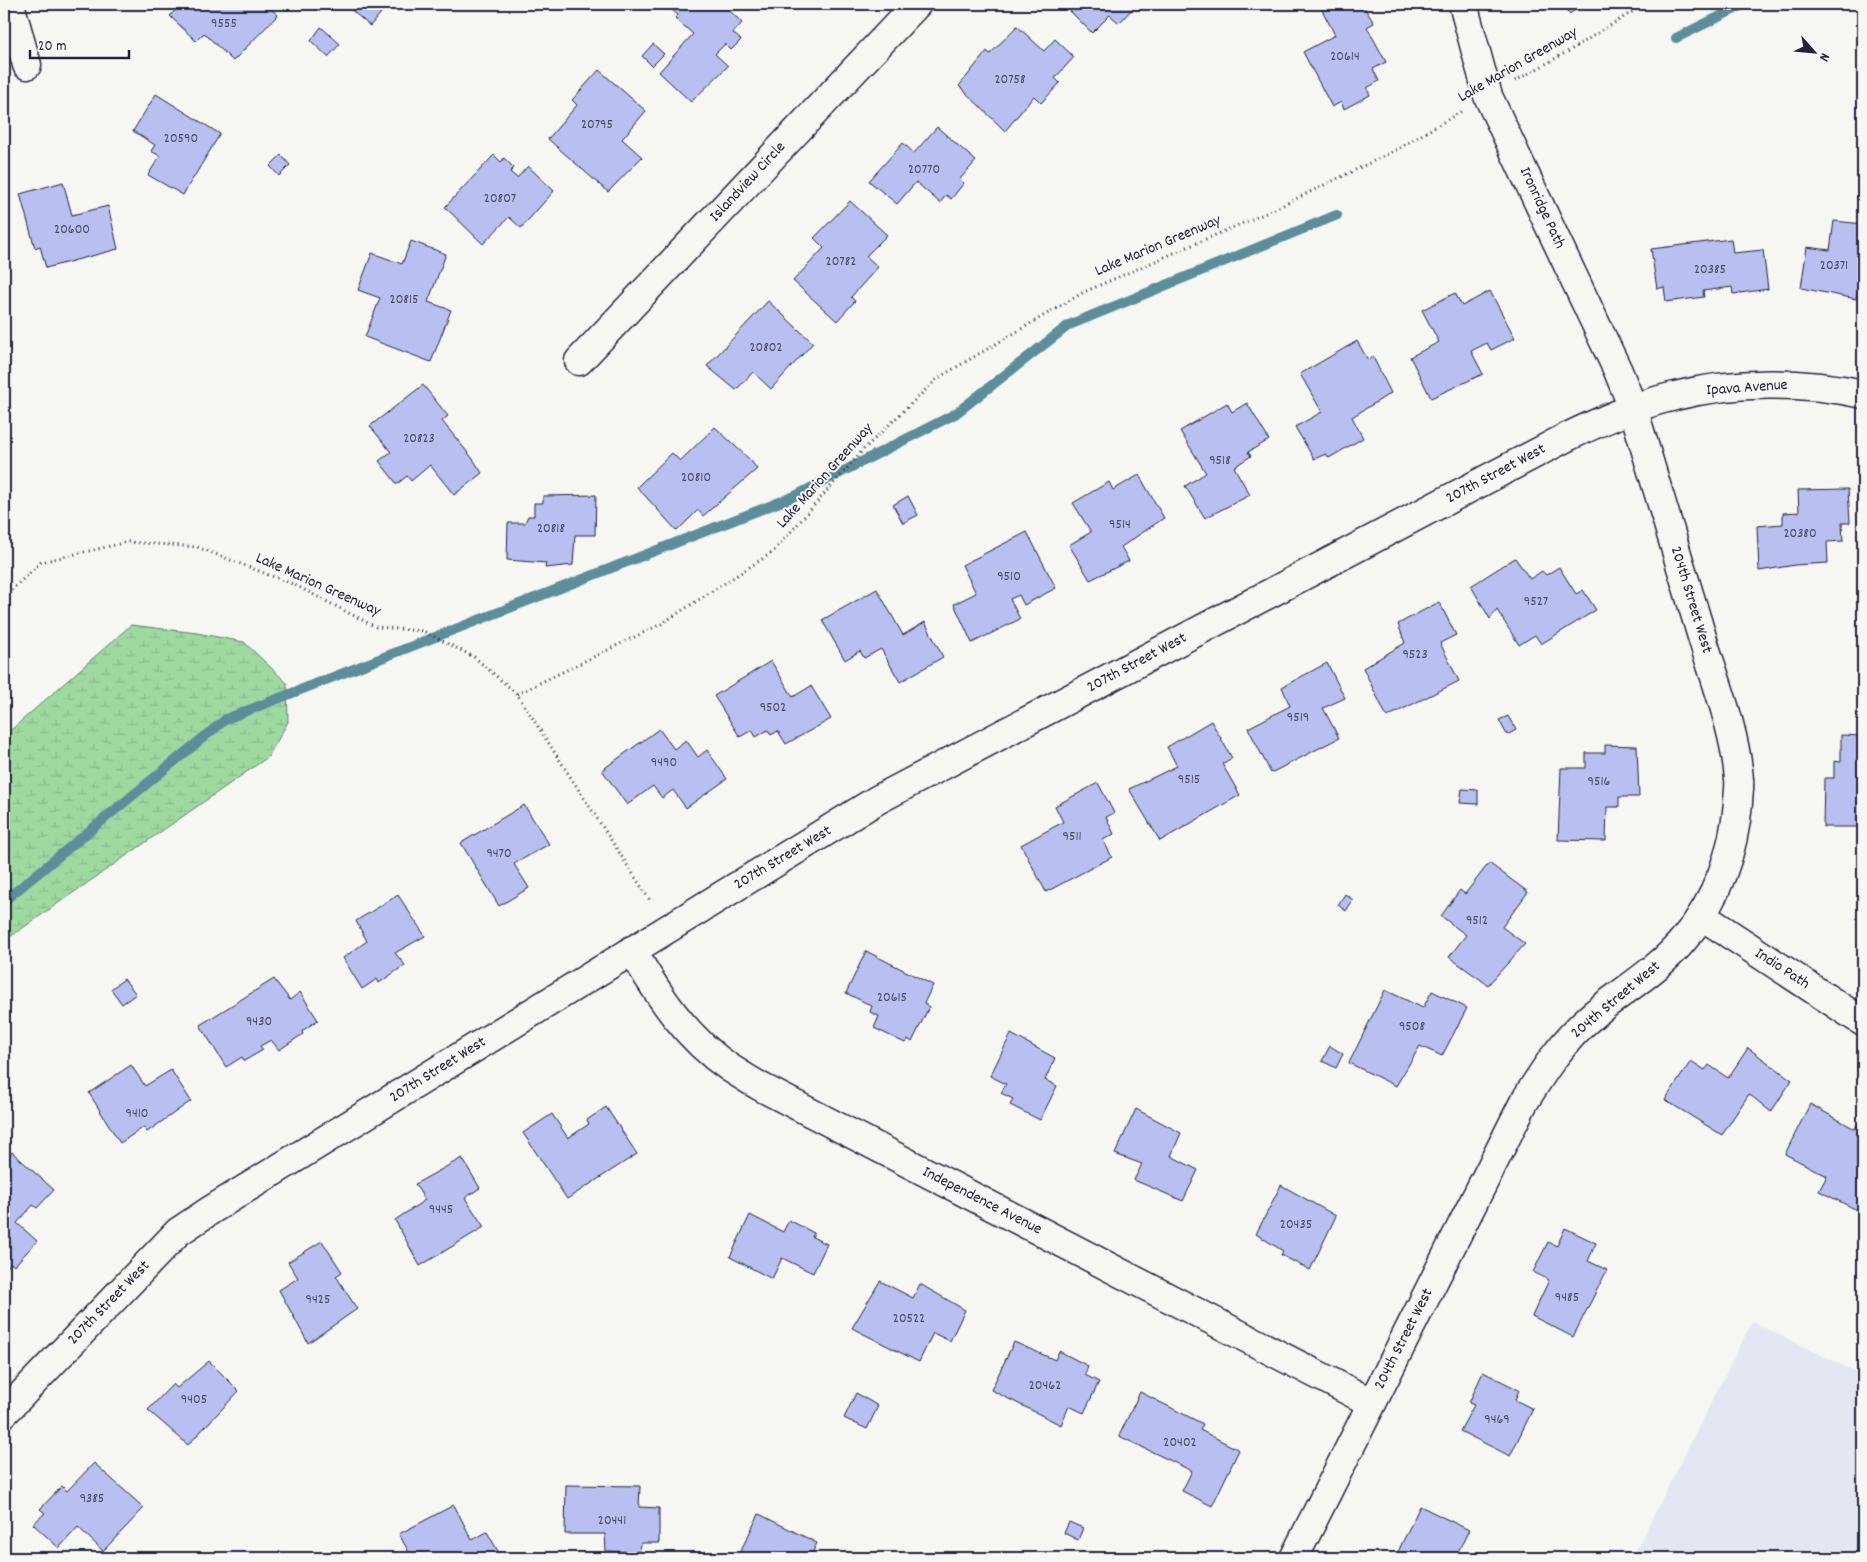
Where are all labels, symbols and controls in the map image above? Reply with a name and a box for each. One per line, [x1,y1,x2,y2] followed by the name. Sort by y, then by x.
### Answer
[211,14,237,34] house number: 9555
[1454,21,1583,109] street label: Lake Marion Greenway
[30,28,129,60] scale bar
[1790,28,1840,78] north arrow
[38,36,66,58] text: 20 m
[1330,47,1360,67] house number: 20614
[1813,49,1834,65] text: N
[994,70,1026,90] house number: 20758
[581,115,613,135] house number: 20795
[164,129,198,149] house number: 20590
[705,137,791,227] street label: Islandview Circle
[908,160,940,180] house number: 20770
[1513,163,1571,253] street label: Ironridge Path
[484,189,516,209] house number: 20807
[1091,209,1225,283] street label: Lake Marion Greenway
[54,220,90,240] house number: 20600
[826,252,856,272] house number: 20782
[1820,256,1848,276] house number: 20371
[1694,260,1726,280] house number: 20385
[390,290,418,310] house number: 20815
[749,338,783,358] house number: 20802
[1706,374,1788,402] street label: Ipava Avenue
[771,418,879,534] street label: Lake Marion Greenway
[403,429,435,449] house number: 20823
[1442,438,1550,510] street label: 207th Street West
[1209,451,1231,471] house number: 9518
[681,468,711,488] house number: 20810
[1109,515,1131,535] house number: 9514
[537,519,565,539] house number: 20818
[1783,524,1817,544] house number: 20380
[1664,544,1718,656] street label: 204th Street West
[252,547,385,623] street label: Lake Marion Greenway
[997,567,1021,587] house number: 9510
[1524,592,1548,612] house number: 9527
[1083,627,1191,699] street label: 207th Street West
[1402,645,1428,665] house number: 9523
[760,698,786,718] house number: 9502
[1287,708,1309,728] house number: 9519
[651,753,677,773] house number: 9490
[1178,770,1200,790] house number: 9515
[1588,772,1611,792] house number: 9516
[730,820,836,896] street label: 207th Street West
[1062,827,1082,847] house number: 9511
[486,844,512,864] house number: 9470
[1466,911,1488,931] house number: 9512
[1750,943,1814,995] street label: Indio Path
[1566,956,1666,1044] street label: 204th Street West
[877,988,907,1008] house number: 20615
[246,1012,272,1032] house number: 9430
[1399,1017,1425,1037] house number: 9508
[385,1031,491,1109] street label: 207th Street West
[126,1104,148,1124] house number: 9410
[918,1161,1046,1241] street label: Independence Avenue
[429,1200,453,1220] house number: 9445
[1280,1215,1312,1235] house number: 20435
[62,1255,156,1351] street label: 207th Street West
[1369,1284,1439,1394] street label: 204th Street West
[1555,1288,1579,1308] house number: 9485
[306,1290,330,1310] house number: 9425
[893,1309,925,1329] house number: 20522
[1029,1376,1061,1396] house number: 20462
[181,1390,207,1410] house number: 9405
[1484,1410,1510,1430] house number: 9469
[1163,1433,1197,1453] house number: 20402
[80,1489,104,1509] house number: 9385
[598,1511,626,1531] house number: 20441

